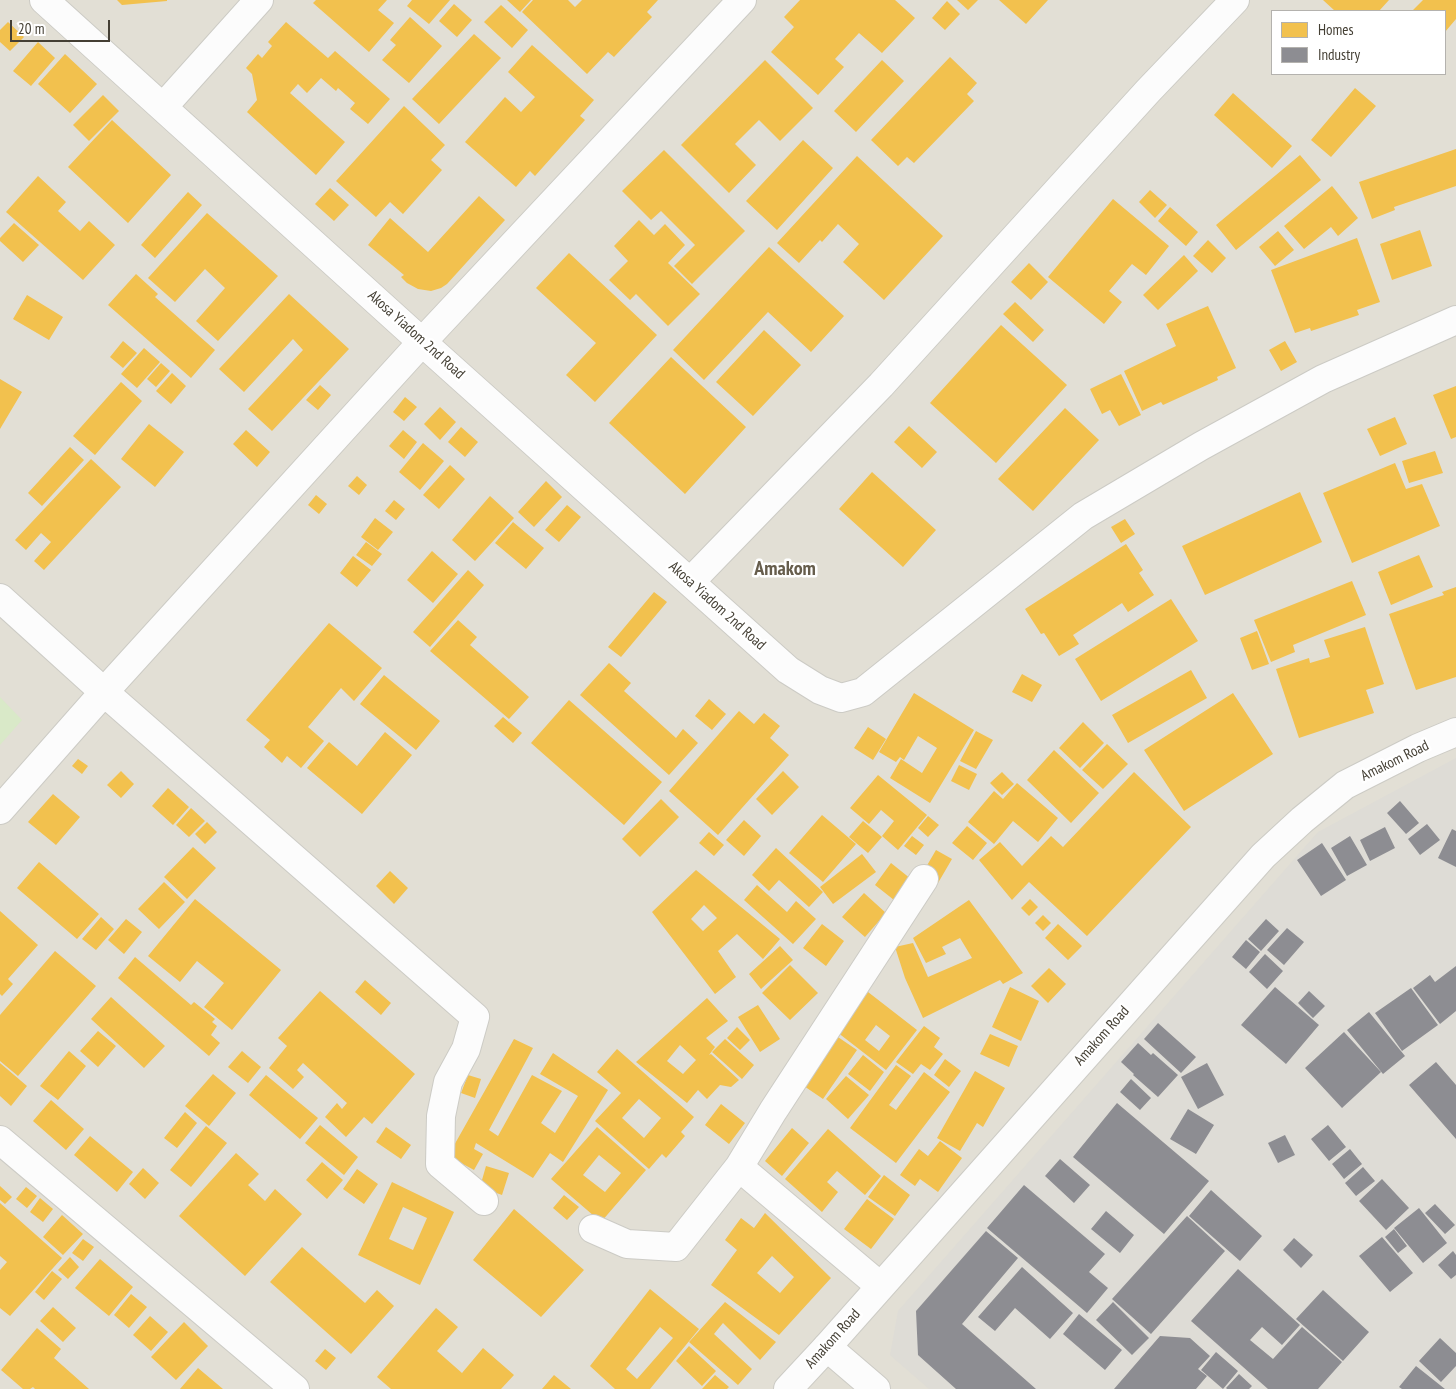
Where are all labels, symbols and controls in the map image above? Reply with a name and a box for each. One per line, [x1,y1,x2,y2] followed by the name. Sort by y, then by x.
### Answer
[12,10,112,42] scale bar
[1271,10,1446,75] legend
[18,19,44,38] text: 20 m
[1318,20,1354,39] text: Homes
[1318,45,1360,64] text: Industry
[364,287,468,383] street label: Akosa Yiadom 2nd Road
[754,557,816,581] district label: Amakom
[665,558,769,654] street label: Akosa Yiadom 2nd Road
[1358,737,1432,785] street label: Amakom Road
[1071,1003,1133,1069] street label: Amakom Road
[802,1306,864,1372] street label: Amakom Road

